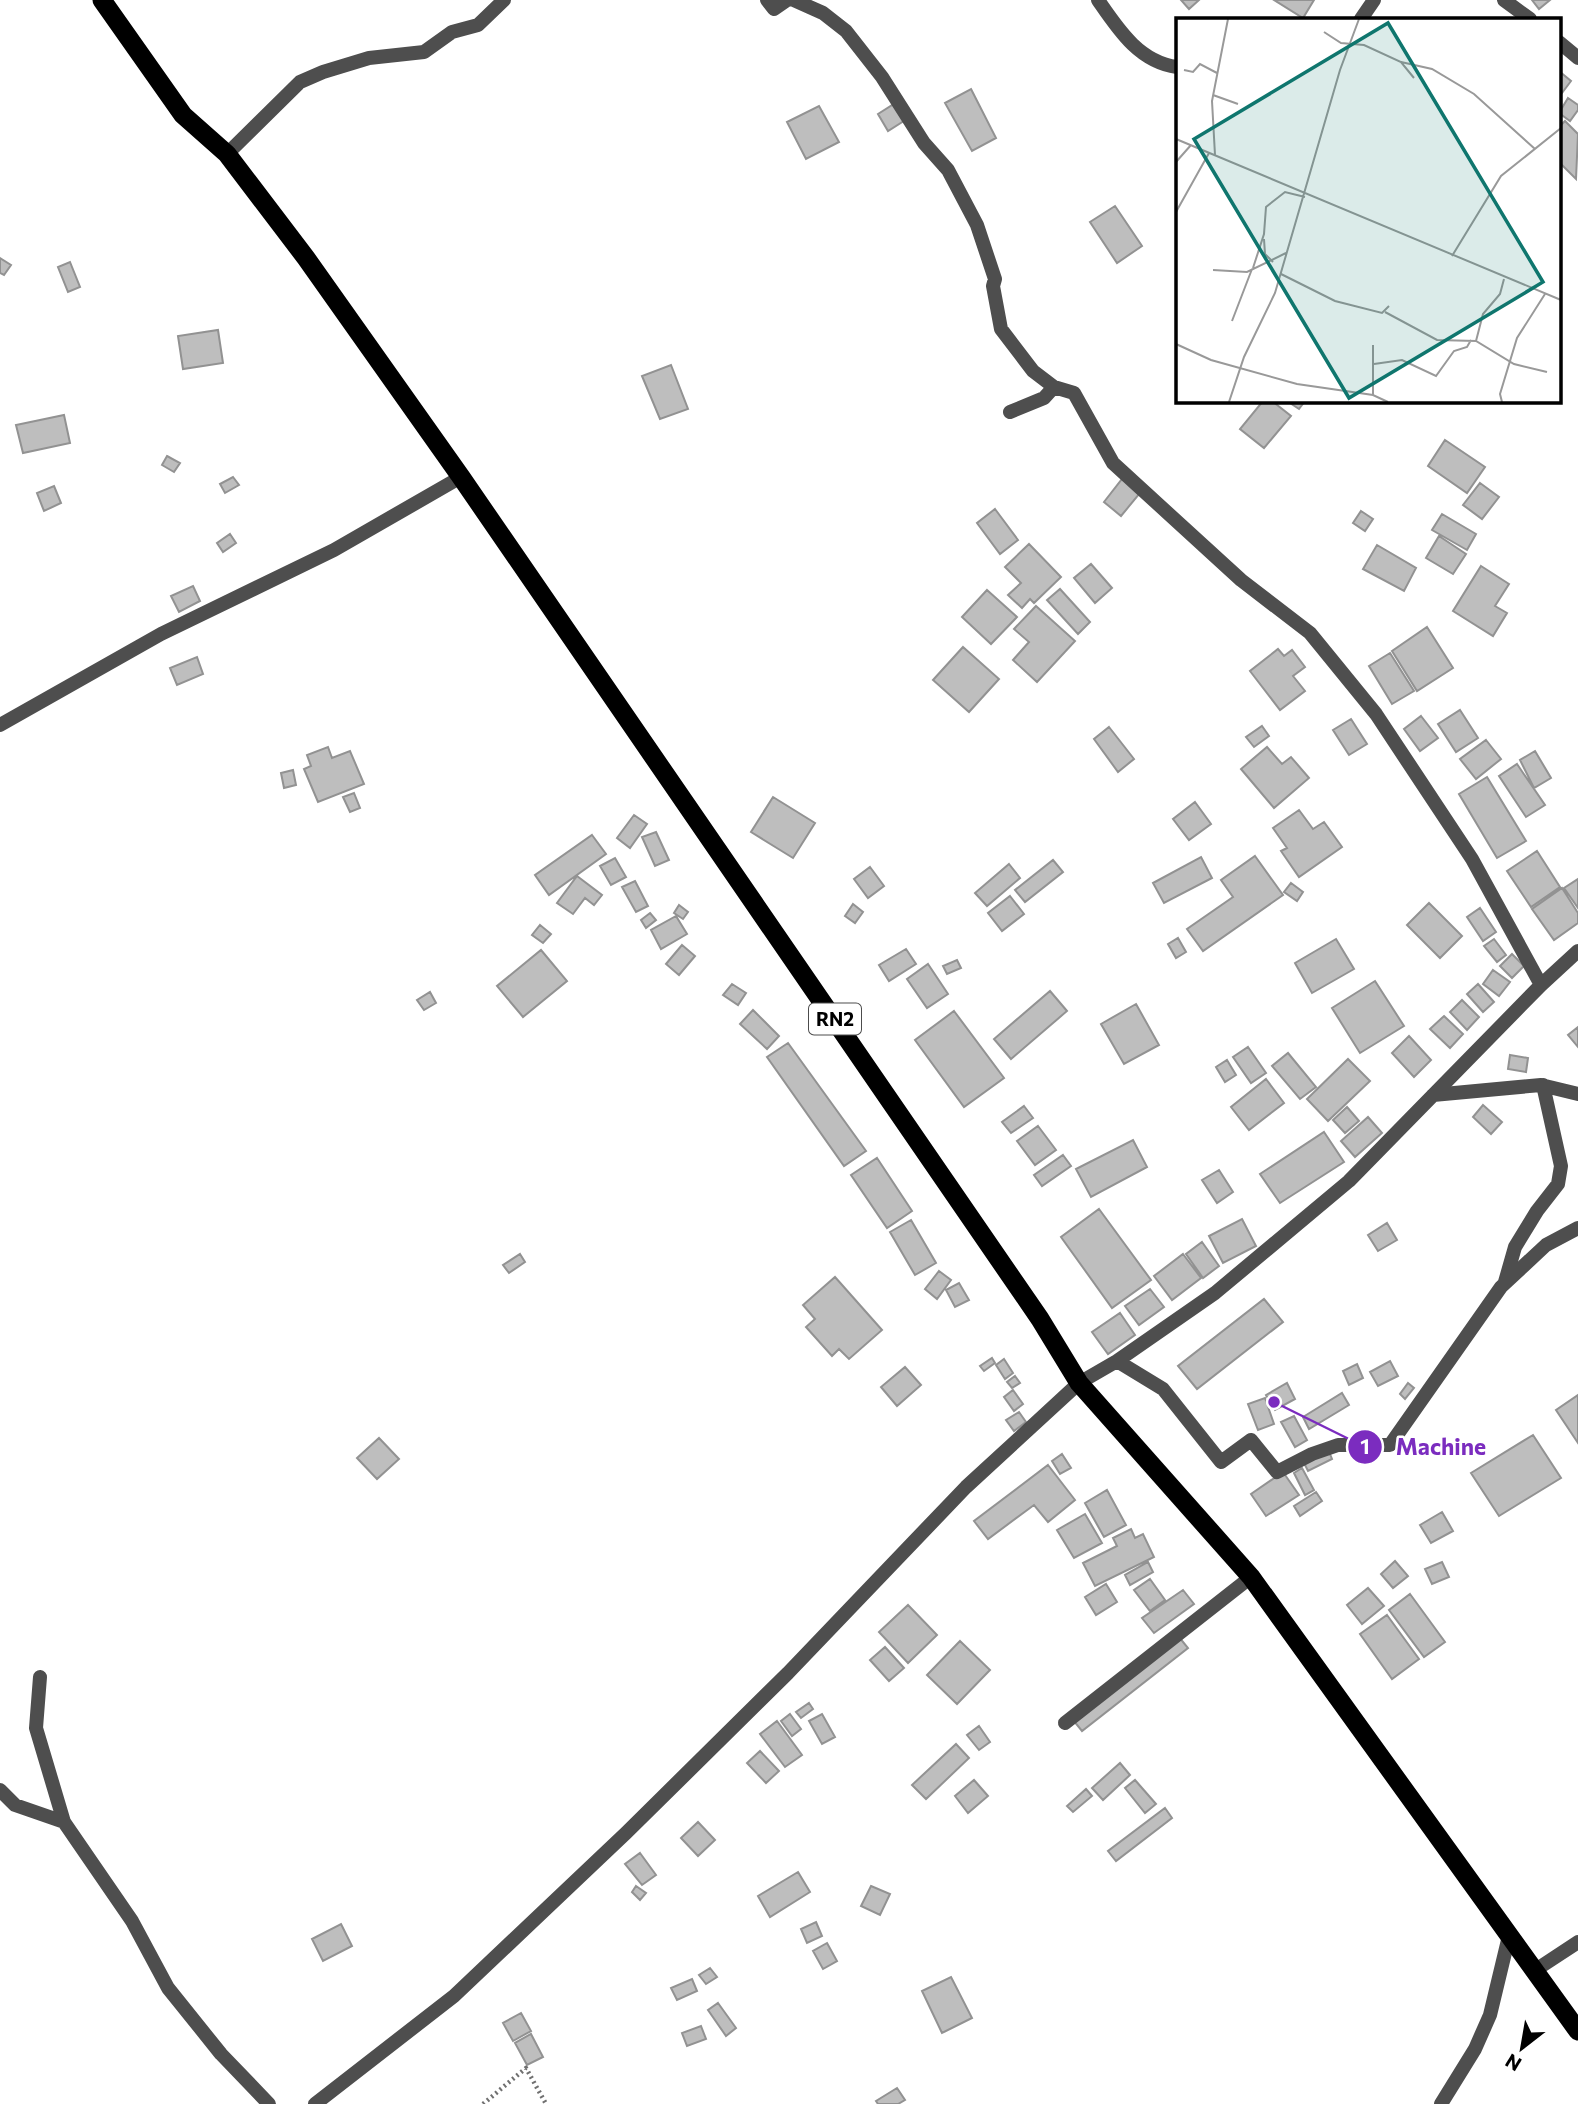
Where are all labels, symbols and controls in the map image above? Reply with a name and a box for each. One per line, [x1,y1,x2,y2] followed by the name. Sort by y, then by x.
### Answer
[1176,18,1560,402] inset map
[809,1004,861,1035] road number: RN2
[1347,1425,1501,1469] callout: Machine
[1396,1432,1486,1460] text: Machine
[1360,1433,1370,1458] text: 1
[1487,2013,1557,2083] north arrow
[1501,2049,1525,2077] text: N

